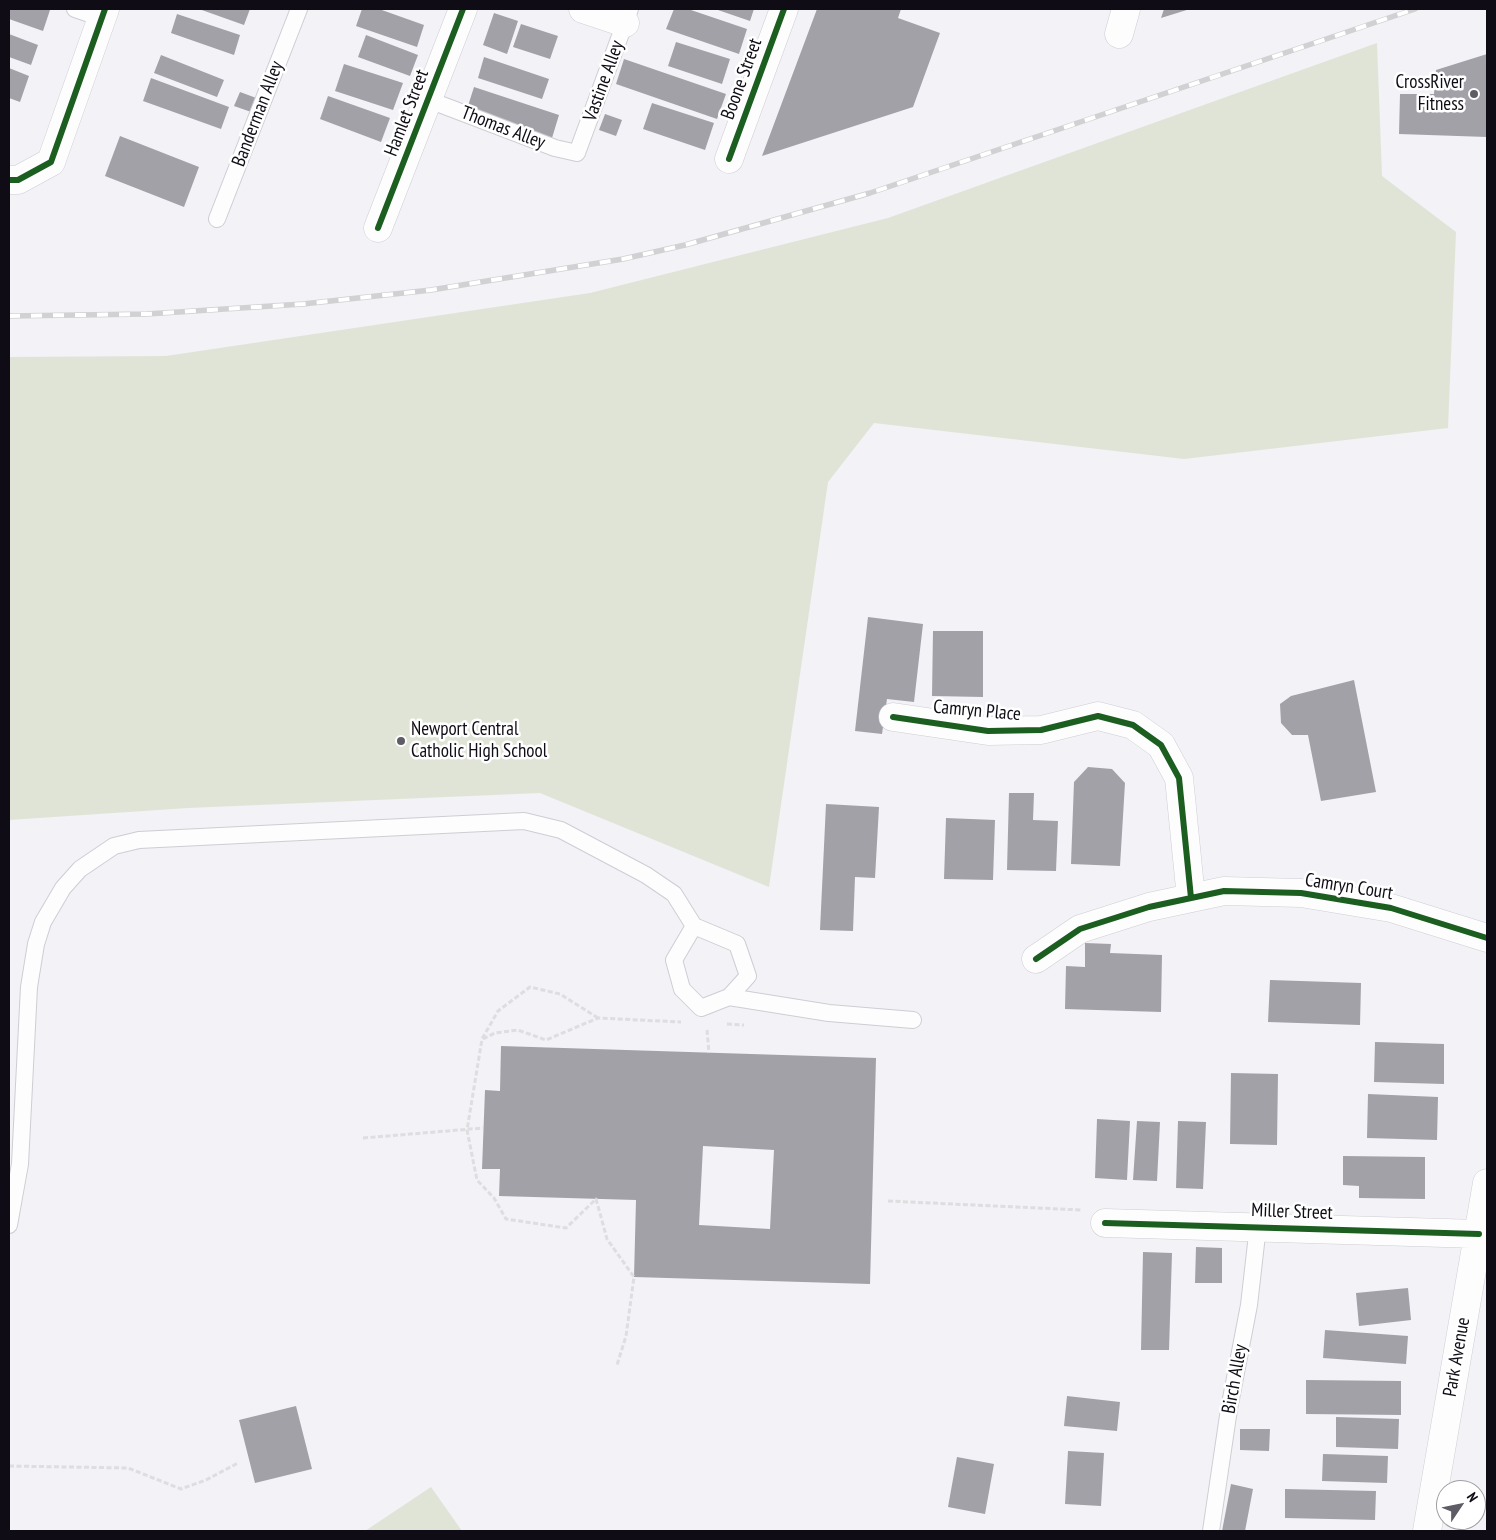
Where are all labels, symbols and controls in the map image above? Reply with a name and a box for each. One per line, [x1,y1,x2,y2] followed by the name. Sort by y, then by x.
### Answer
[717,35,767,123] street label: Boone Street
[579,38,629,124] street label: Vastine Alley
[227,58,289,170] street label: Banderman Alley
[380,66,434,160] street label: Hamlet Street
[1396,72,1464,116] place label: CrossRiver Fitness
[1468,88,1480,100] marker: CrossRiver Fitness
[458,102,548,154] street label: Thomas Alley
[932,696,1022,726] street label: Camryn Place
[411,719,547,763] place label: Newport Central Catholic High School
[395,735,407,747] marker: Newport Central Catholic High School
[1303,869,1395,905] street label: Camryn Court
[1251,1199,1333,1225] street label: Miller Street
[1439,1315,1475,1399] street label: Park Avenue
[1218,1343,1252,1415] street label: Birch Alley
[1436,1480,1486,1530] north arrow
[1463,1489,1482,1505] text: N

